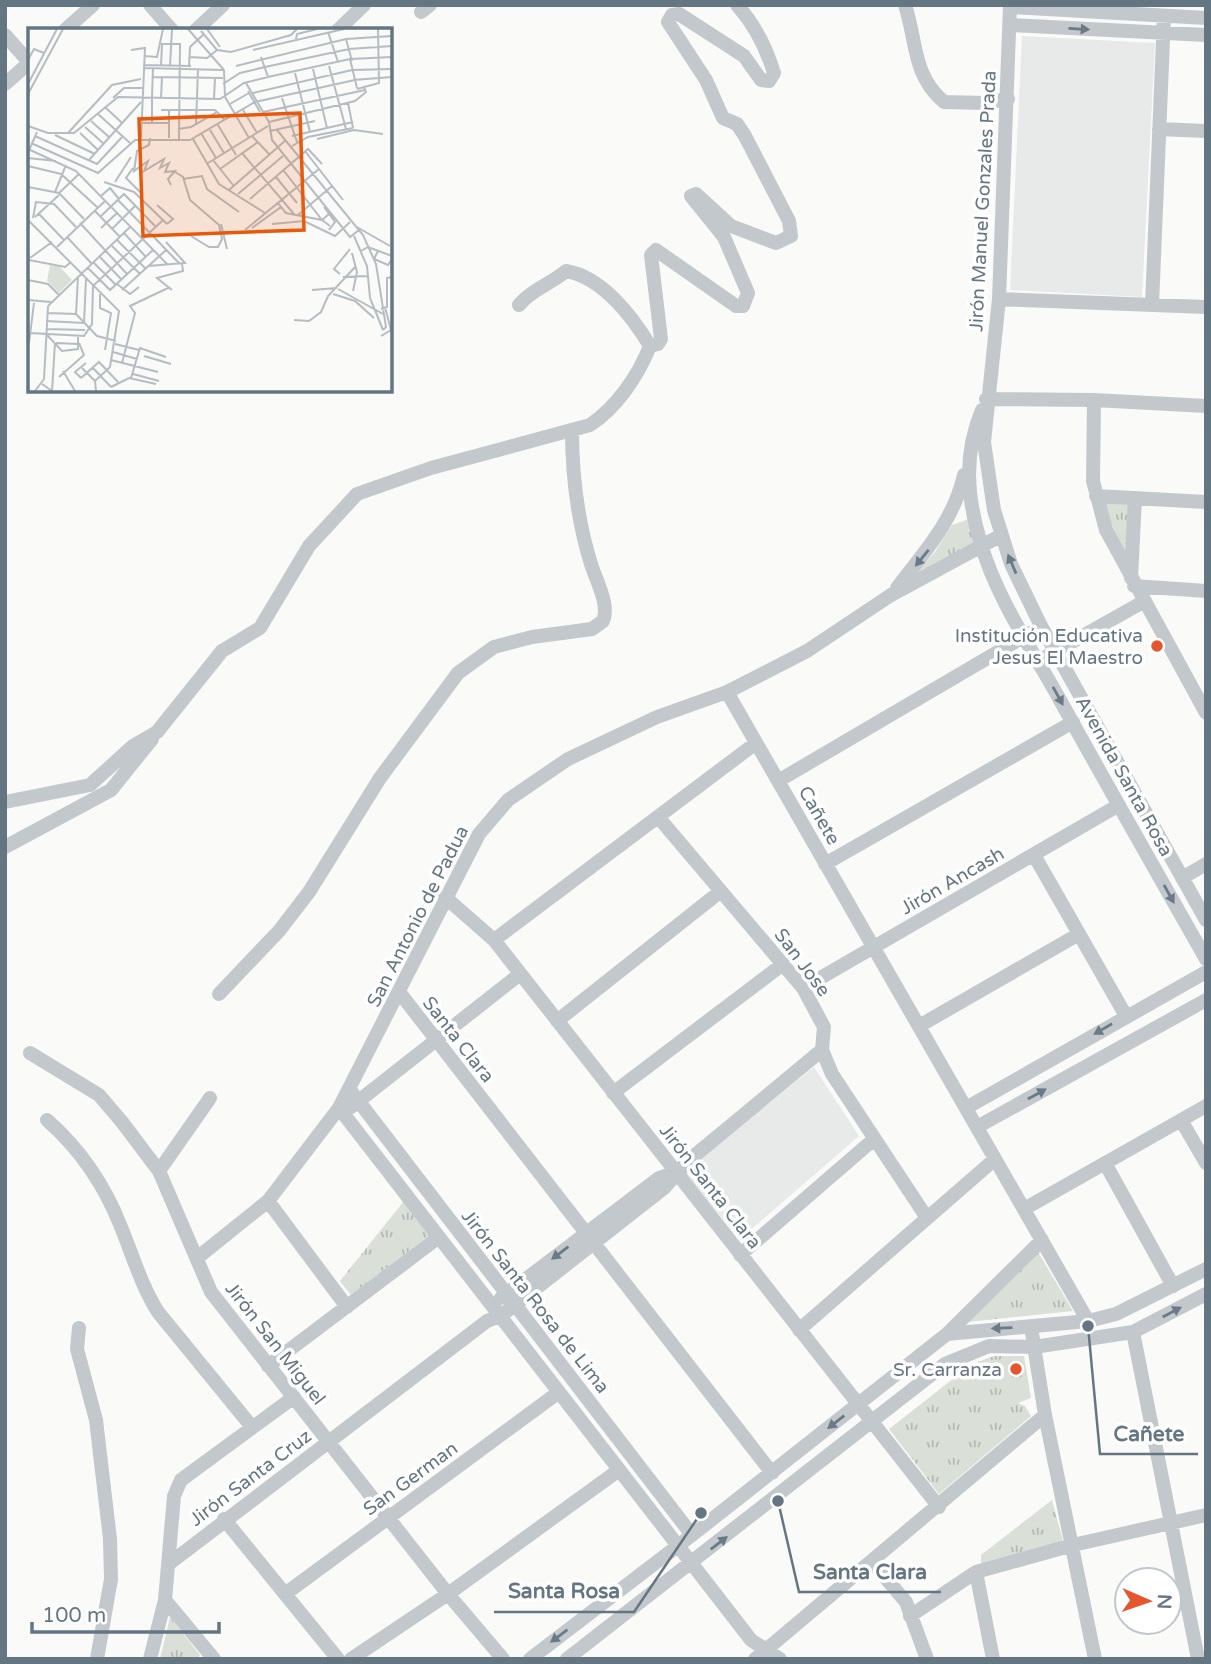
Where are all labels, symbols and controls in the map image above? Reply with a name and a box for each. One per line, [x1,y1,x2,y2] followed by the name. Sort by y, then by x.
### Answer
[1069,23,1091,34] one-way arrow
[28,28,392,392] inset map
[965,70,1001,332] street label: Jirón Manuel Gonzales Prada
[914,548,929,566] one-way arrow
[1006,554,1018,574] one-way arrow
[955,625,1143,669] place label: Institución Educativa Jesus El Maestro
[1149,638,1165,654] marker: Institución Educativa Jesus El Maestro
[1052,686,1064,706] one-way arrow
[1071,693,1177,860] street label: Avenida Santa Rosa
[794,782,845,849] street label: Cañete
[363,822,473,1011] street label: San Antonio de Padua
[897,842,1008,919] street label: Jirón Ancash
[1163,885,1175,904] one-way arrow
[770,924,835,1001] street label: San Jose
[418,992,499,1087] street label: Santa Clara
[1094,1023,1113,1035] one-way arrow
[1027,1088,1046,1100] one-way arrow
[655,1120,766,1253] street label: Jirón Santa Clara
[457,1206,614,1398] street label: Jirón Santa Rosa de Lima
[551,1246,569,1260] one-way arrow
[221,1278,330,1409] street label: Jirón San Miguel
[1162,1306,1182,1317] one-way arrow
[991,1322,1013,1333] one-way arrow
[893,1359,1002,1381] place label: Sr. Carranza
[1008,1361,1024,1377] marker: Sr. Carranza
[1100,1412,1198,1454] callout: Cañete
[828,1415,846,1430] one-way arrow
[1114,1422,1185,1447] text: Cañete
[185,1425,316,1531] street label: Jirón Santa Cruz
[359,1437,462,1520] street label: San German
[709,1536,727,1551] one-way arrow
[799,1550,941,1592] callout: Santa Clara
[813,1560,927,1585] text: Santa Clara
[1113,1566,1183,1636] north arrow
[494,1570,634,1612] callout: Santa Rosa
[508,1579,620,1604] text: Santa Rosa
[32,1590,219,1634] scale bar
[1153,1594,1175,1610] text: N
[42,1603,106,1628] text: 100 m
[551,1629,569,1644] one-way arrow

